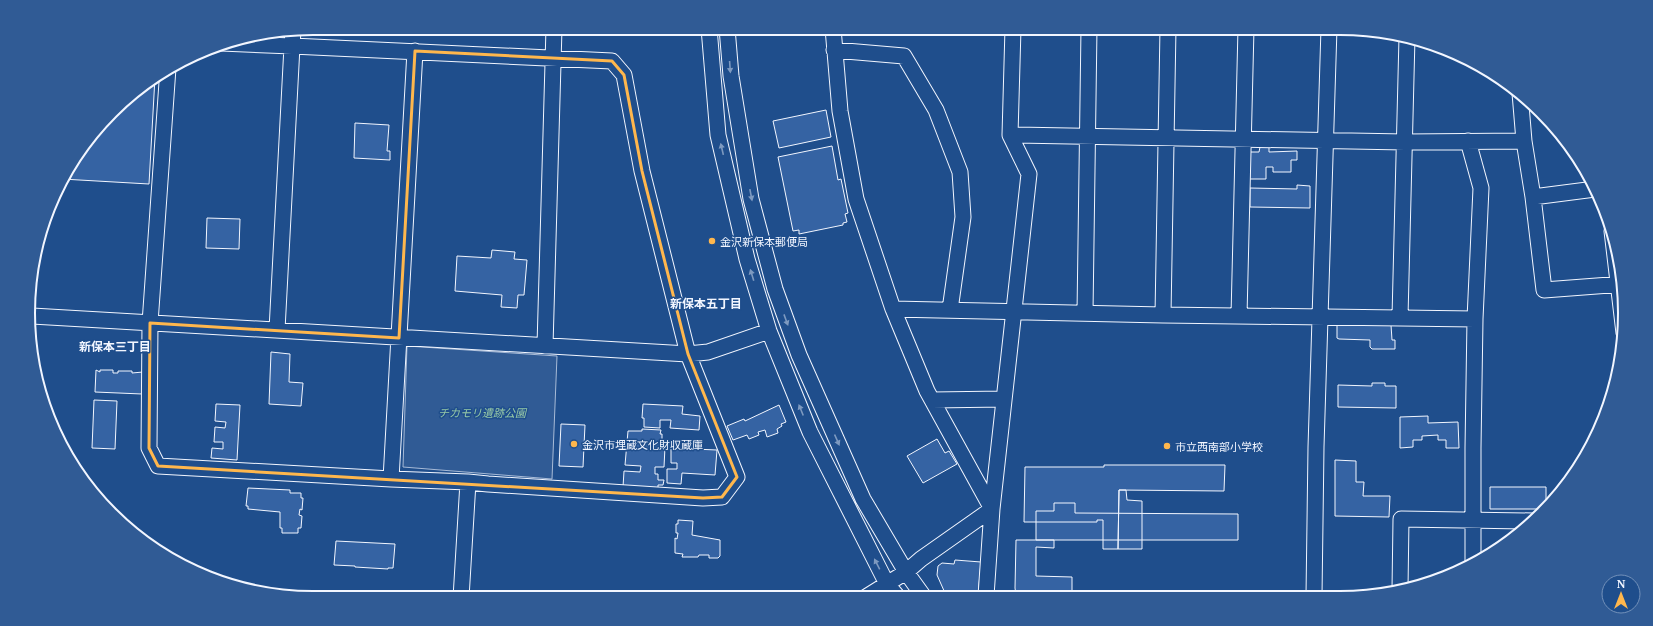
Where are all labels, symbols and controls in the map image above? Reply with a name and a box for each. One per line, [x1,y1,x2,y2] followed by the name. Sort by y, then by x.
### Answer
[727,61,734,73] one-way arrow
[718,142,724,155] one-way arrow
[748,189,754,201] one-way arrow
[720,234,808,249] place label: 金沢新保本郵便局
[707,236,717,246] marker: 金沢新保本郵便局
[749,269,755,281] one-way arrow
[670,295,742,312] district label: 新保本五丁目
[784,315,790,327] one-way arrow
[79,338,151,355] district label: 新保本三丁目
[798,403,804,415] one-way arrow
[438,405,528,420] park label: チカモリ遺跡公園
[834,434,840,445] one-way arrow
[582,437,703,452] place label: 金沢市埋蔵文化財収蔵庫
[569,439,579,449] marker: 金沢市埋蔵文化財収蔵庫
[1175,439,1263,454] place label: 市立西南部小学校
[1162,441,1172,451] marker: 市立西南部小学校
[874,558,881,570] one-way arrow
[1601,574,1641,614] north arrow
[1617,576,1626,591] text: N

